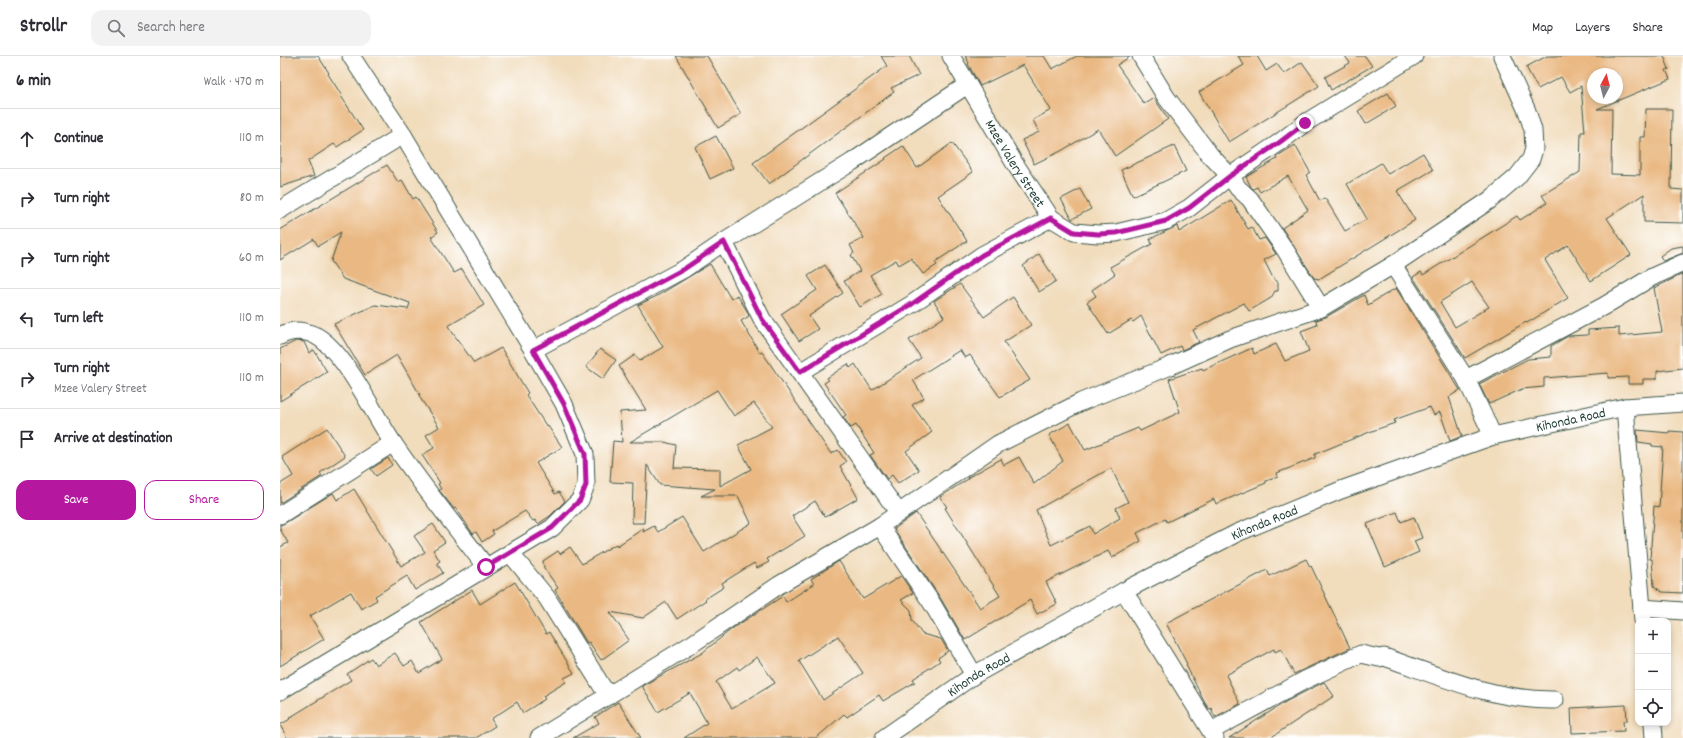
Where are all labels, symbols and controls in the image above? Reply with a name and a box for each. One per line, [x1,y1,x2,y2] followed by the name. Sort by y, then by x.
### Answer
[91,10,371,46] search box
[20,14,67,41] text: Strollr
[105,17,127,39] icon: search
[137,17,205,39] text: Search here
[1532,18,1553,38] text: Map
[1575,18,1610,38] text: Layers
[1632,18,1663,38] text: Share
[1587,68,1623,104] north arrow
[16,70,51,94] text: 6 min
[204,73,264,92] text: Walk · 470 m
[1296,114,1314,132] route end
[979,116,1049,212] street label: Mzee Valery Street
[16,128,38,150] icon: ahead
[54,128,103,150] text: Continue
[239,129,264,148] text: 110 m
[16,188,38,210] icon: right
[54,188,110,210] text: Turn right
[240,189,264,208] text: 80 m
[16,248,38,270] icon: right
[54,248,110,270] text: Turn right
[239,249,264,268] text: 60 m
[16,308,38,330] icon: left
[54,308,103,330] text: Turn left
[239,309,264,328] text: 110 m
[54,358,110,380] text: Turn right
[16,368,38,390] icon: right
[239,369,264,388] text: 110 m
[54,380,147,399] text: Mzee Valery Street
[1534,404,1608,438] street label: Kihonda Road
[16,428,38,450] icon: arrive
[54,428,172,450] text: Arrive at destination
[16,480,136,520] button: Save
[144,480,264,520] button: Share
[1228,501,1301,546] street label: Kihonda Road
[477,558,495,576] route start
[1635,618,1671,726] map controls
[1635,618,1671,654] button: +
[944,649,1014,703] street label: Kihonda Road
[1635,654,1671,690] button: −
[1635,690,1671,726] button: locate

